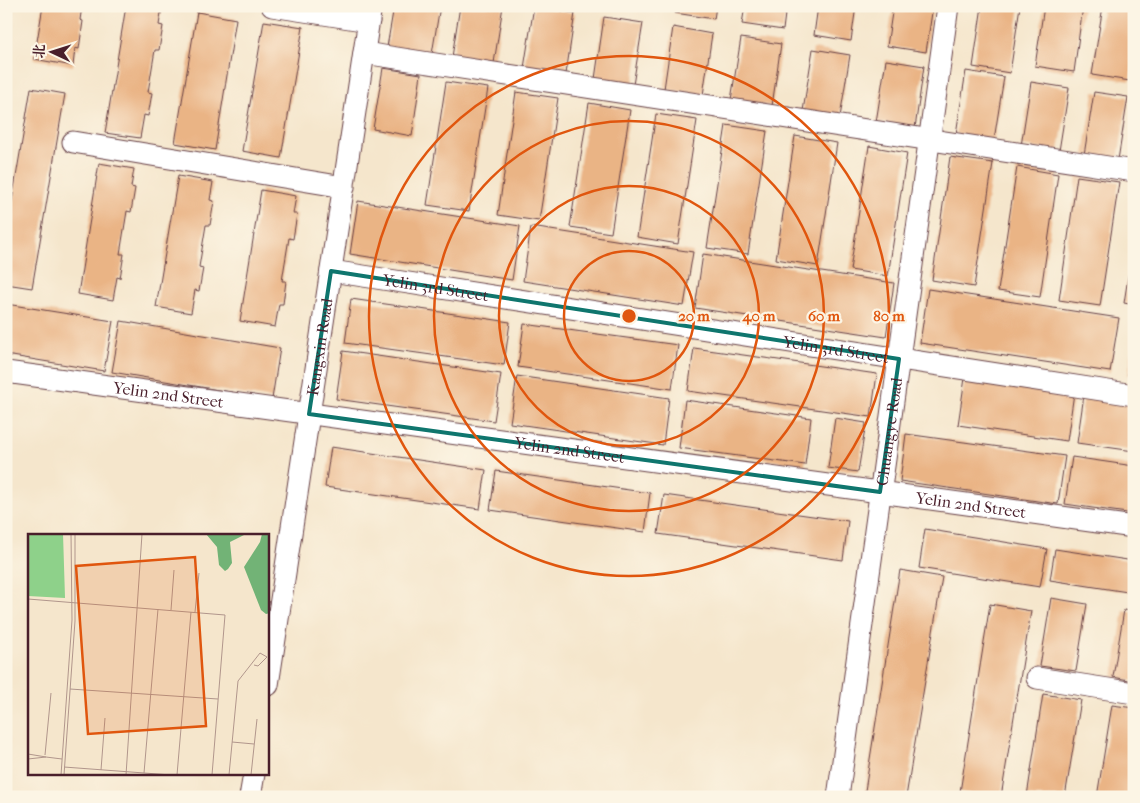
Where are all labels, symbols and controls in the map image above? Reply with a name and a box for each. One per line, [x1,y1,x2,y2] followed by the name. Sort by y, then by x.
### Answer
[28,28,78,78] north arrow
[31,44,48,59] text: 北
[381,269,490,305] street label: Yelin 3rd Street
[303,296,336,397] street label: Kangxin Road
[620,307,638,325] centre of rings
[678,307,710,325] text: 20 m
[742,307,776,325] text: 40 m
[808,307,841,325] text: 60 m
[873,307,905,325] text: 80 m
[781,331,891,367] street label: Yelin 3rd Street
[872,376,906,487] street label: Chuangye Road
[111,377,225,411] street label: Yelin 2nd Street
[512,432,626,466] street label: Yelin 2nd Street
[914,487,1028,522] street label: Yelin 2nd Street
[28,534,269,776] inset map

